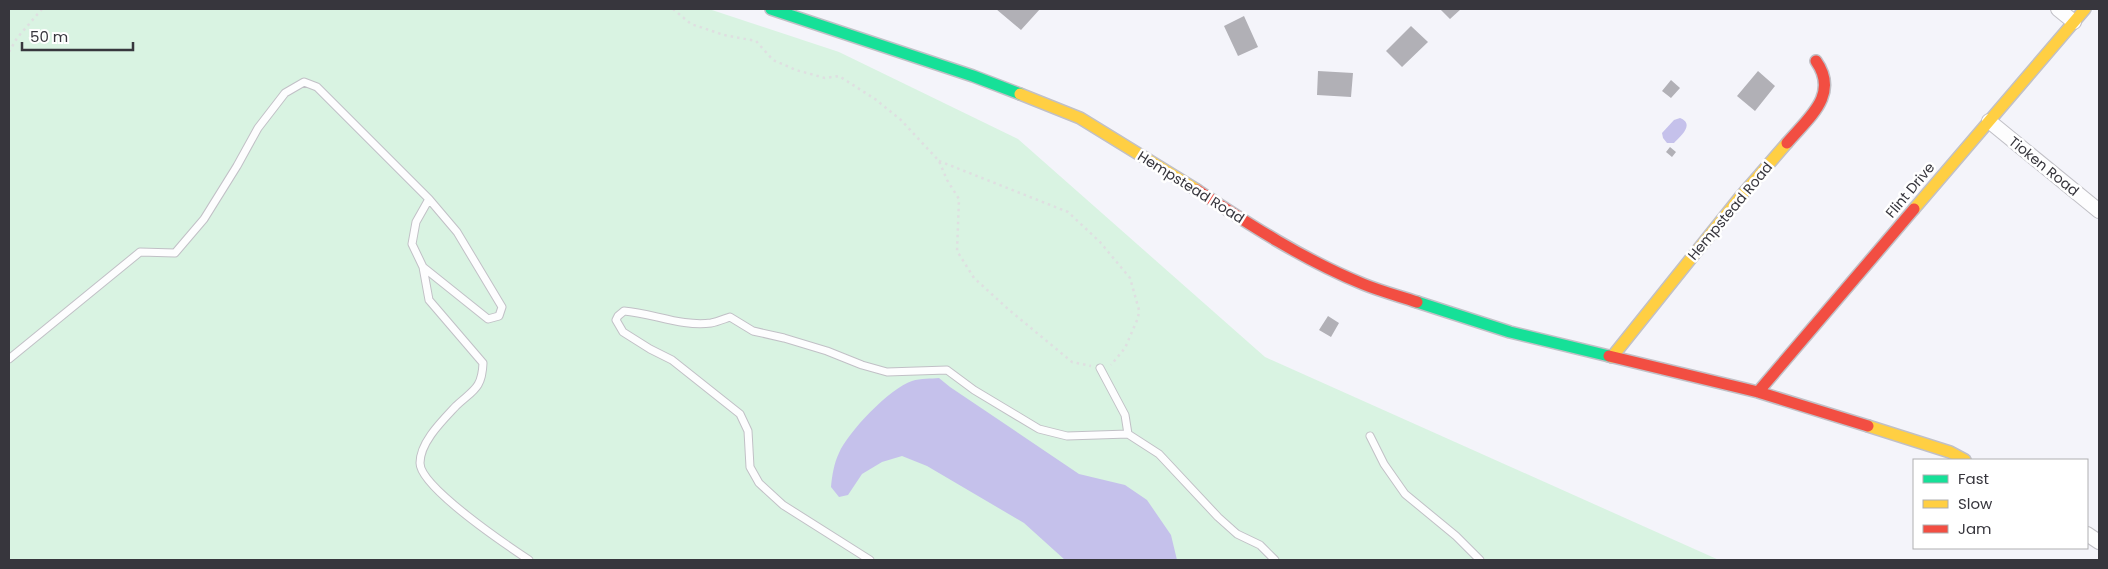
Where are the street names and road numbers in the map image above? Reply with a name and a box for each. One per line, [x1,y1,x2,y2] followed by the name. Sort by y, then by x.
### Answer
[2005,131,2083,201] street label: Tioken Road
[1134,146,1248,228] street label: Hempstead Road
[1683,158,1777,264] street label: Hempstead Road
[1881,158,1939,222] street label: Flint Drive

